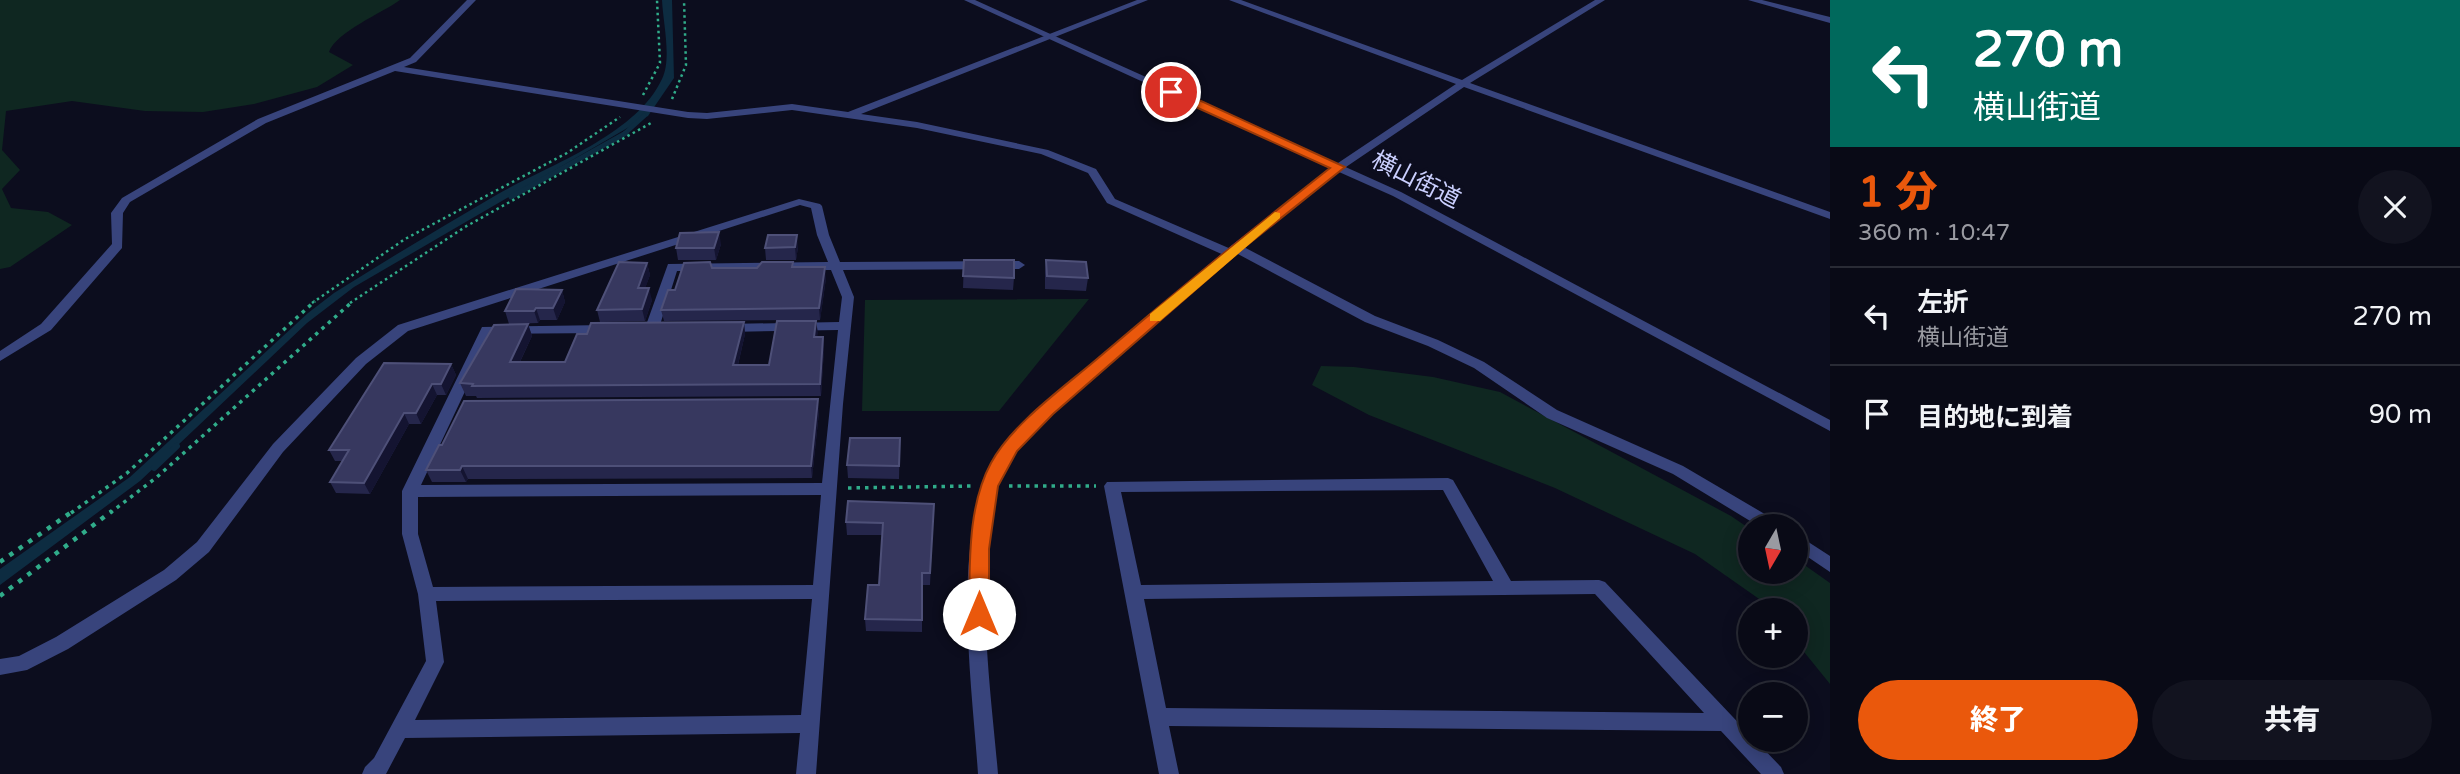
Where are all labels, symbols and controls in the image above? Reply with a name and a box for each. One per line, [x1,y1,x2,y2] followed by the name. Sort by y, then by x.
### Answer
[1973,21,2123,80] text: 270 m
[1858,28,1949,119] icon: left
[1141,62,1201,122] pin
[1152,73,1190,111] icon: arrive
[1973,89,2101,127] text: 横山街道
[1367,145,1465,215] street label: 横山街道
[1858,167,1937,218] text: 1 分
[2358,170,2432,244] button: close
[1858,219,2010,247] text: 360 m · 10:47
[1917,287,1969,318] text: 左折
[1858,297,1896,335] icon: left
[2352,301,2432,332] text: 270 m
[1917,324,2009,352] text: 横山街道
[1858,395,1896,433] icon: arrive
[2369,399,2432,430] text: 90 m
[1917,402,2073,433] text: 目的地に到着
[1738,514,1808,584] north arrow
[1738,514,1808,752] map controls
[942,577,1016,651] position arrow
[1738,598,1808,668] button: +
[1858,680,2138,760] button: 終了
[2152,680,2432,760] button: 共有
[1738,682,1808,752] button: −

